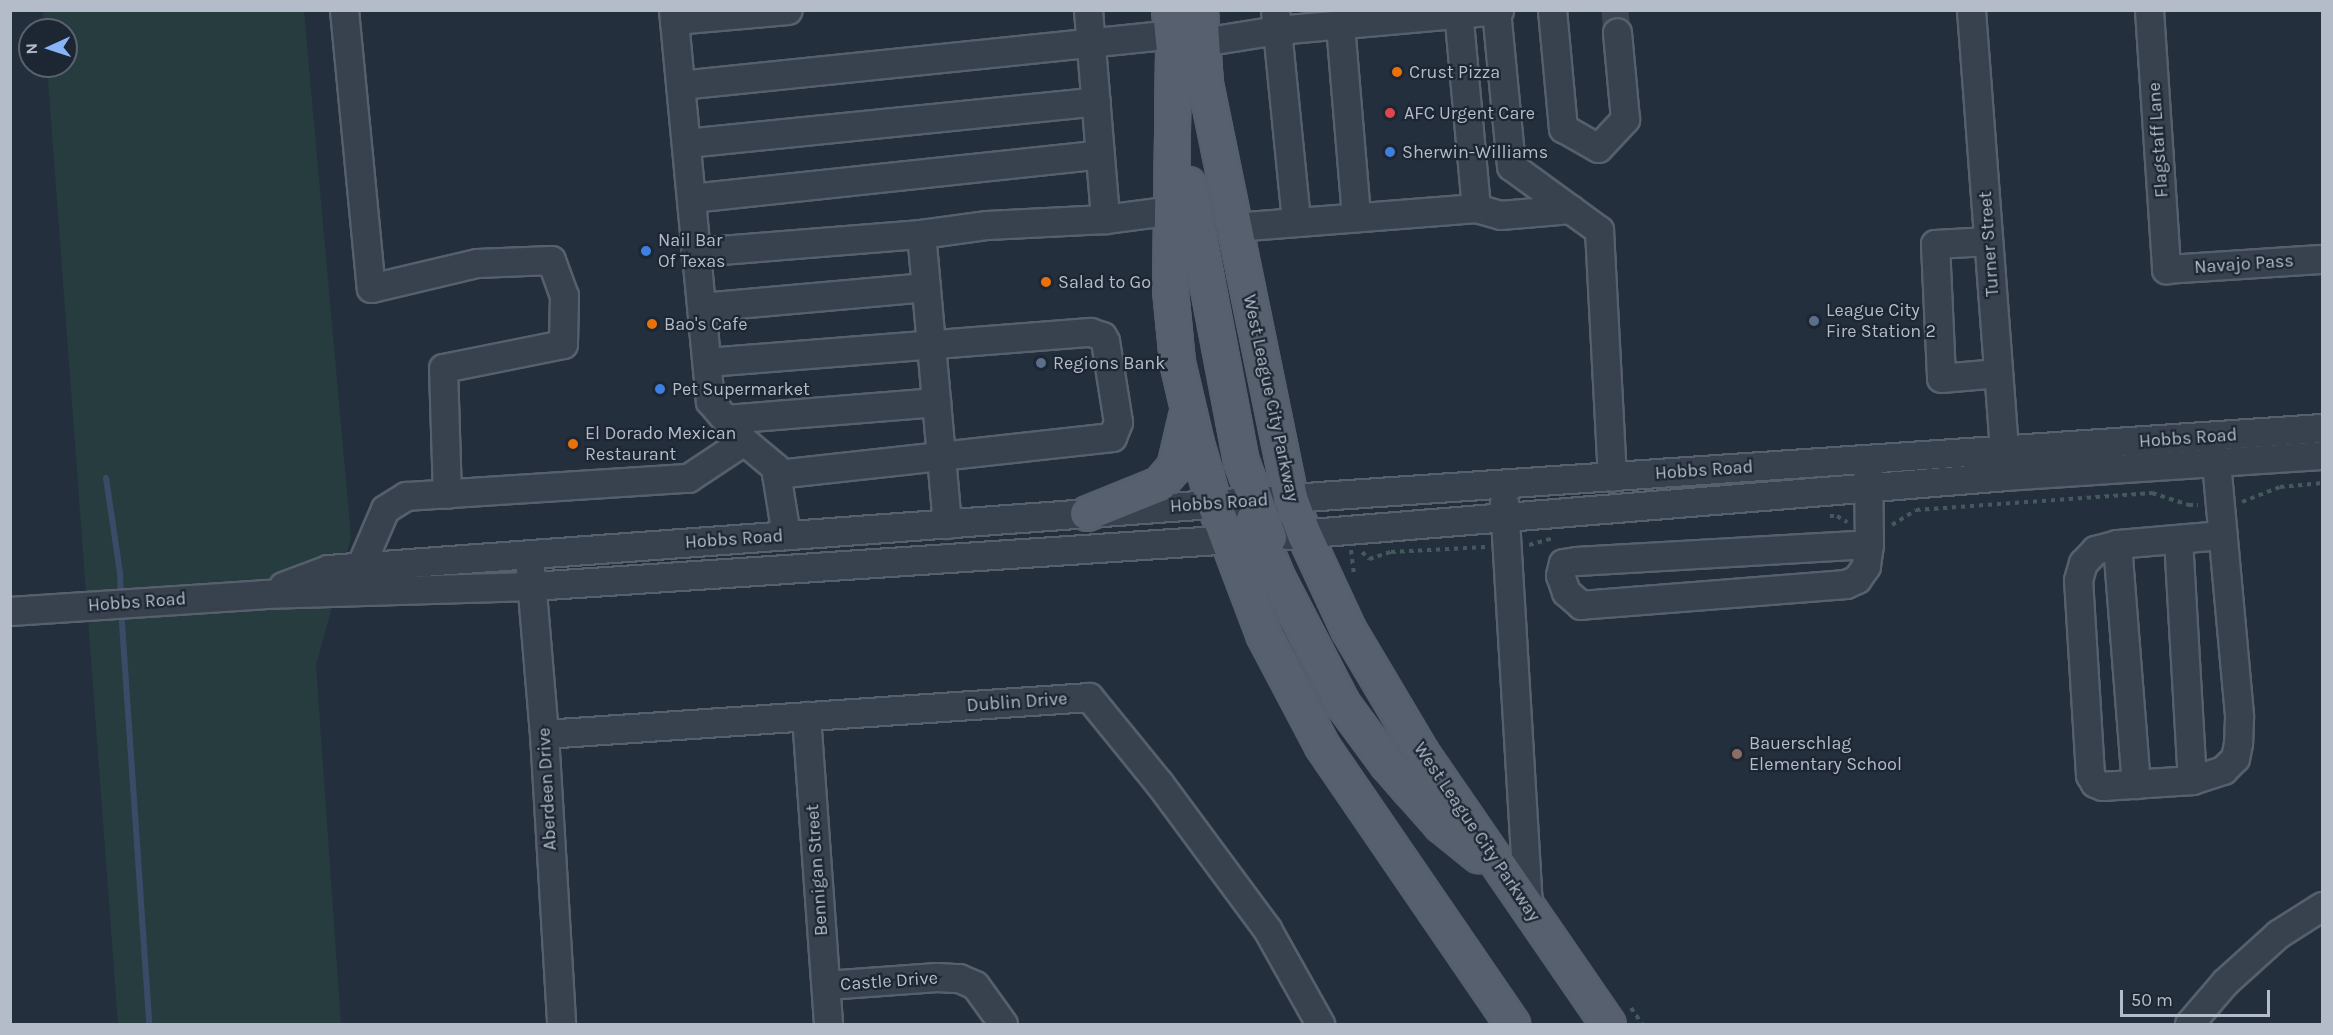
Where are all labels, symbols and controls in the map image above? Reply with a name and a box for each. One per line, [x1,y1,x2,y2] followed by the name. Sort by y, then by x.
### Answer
[18,18,78,78] north arrow
[22,43,41,55] text: N
[1409,61,1500,83] place label: Crust Pizza
[1390,65,1404,79] marker: Crust Pizza
[2143,82,2173,198] street label: Flagstaff Lane
[1404,102,1535,124] place label: AFC Urgent Care
[1381,104,1399,122] marker: AFC Urgent Care
[1402,141,1548,163] place label: Sherwin-Williams
[1383,145,1397,159] marker: Sherwin-Williams
[1975,191,2003,297] street label: Turner Street
[658,230,726,272] place label: Nail Bar Of Texas
[639,244,653,258] marker: Nail Bar Of Texas
[2194,250,2294,278] street label: Navajo Pass
[1058,271,1151,293] place label: Salad to Go
[1039,275,1053,289] marker: Salad to Go
[1238,293,1304,503] street label: West League City Parkway
[1826,300,1936,342] place label: League City Fire Station 2
[664,313,747,335] place label: Bao's Cafe
[1807,314,1821,328] marker: League City Fire Station 2
[645,317,659,331] marker: Bao's Cafe
[1053,352,1165,374] place label: Regions Bank
[1034,356,1048,370] marker: Regions Bank
[672,378,810,400] place label: Pet Supermarket
[653,382,667,396] marker: Pet Supermarket
[585,423,736,466] place label: El Dorado Mexican Restaurant
[2138,424,2238,452] street label: Hobbs Road
[566,437,580,451] marker: El Dorado Mexican Restaurant
[1654,456,1754,484] street label: Hobbs Road
[1169,489,1269,517] street label: Hobbs Road
[684,525,784,553] street label: Hobbs Road
[87,588,187,616] street label: Hobbs Road
[966,688,1068,716] street label: Dublin Drive
[533,727,561,851] street label: Aberdeen Drive
[1749,733,1902,776] place label: Bauerschlag Elementary School
[1409,738,1545,926] street label: West League City Parkway
[1730,747,1744,761] marker: Bauerschlag Elementary School
[802,803,832,937] street label: Bennigan Street
[839,967,939,995] street label: Castle Drive
[2123,978,2273,1016] scale bar
[2131,989,2173,1011] text: 50 m

